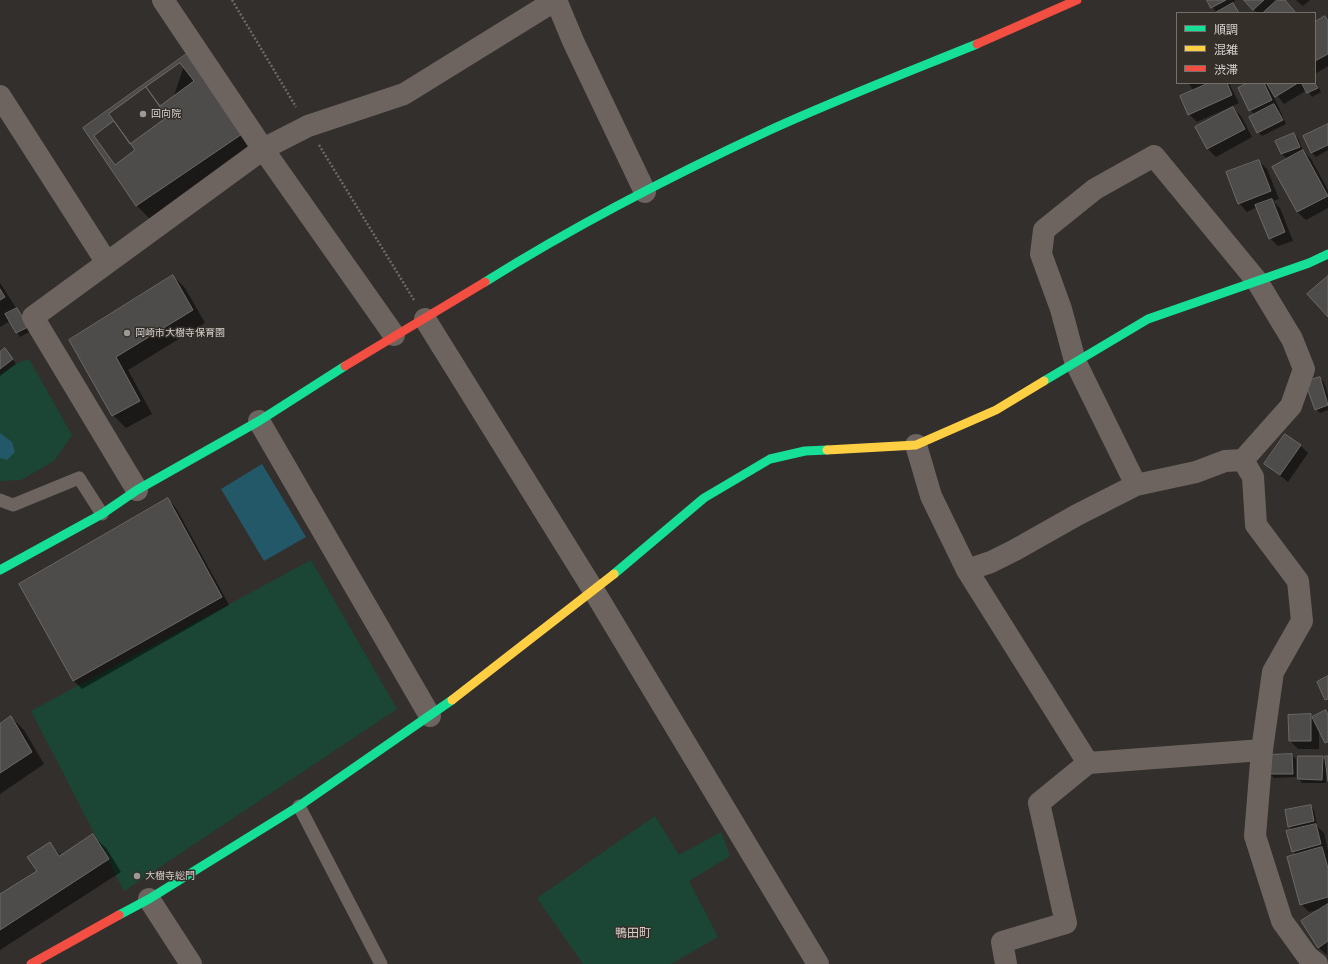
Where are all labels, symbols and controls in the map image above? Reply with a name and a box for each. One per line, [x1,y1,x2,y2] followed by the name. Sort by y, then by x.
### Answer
[1176,12,1316,84] legend
[1214,22,1238,37] text: 順調
[1214,42,1238,57] text: 混雑
[1214,62,1238,77] text: 渋滞
[151,108,181,120] place label: 回向院
[138,109,148,119] marker: 回向院
[135,327,225,339] place label: 岡崎市大樹寺保育園
[122,328,132,338] marker: 岡崎市大樹寺保育園
[145,870,195,882] place label: 大樹寺総門
[132,871,142,881] marker: 大樹寺総門
[615,927,651,941] district label: 鴨田町

